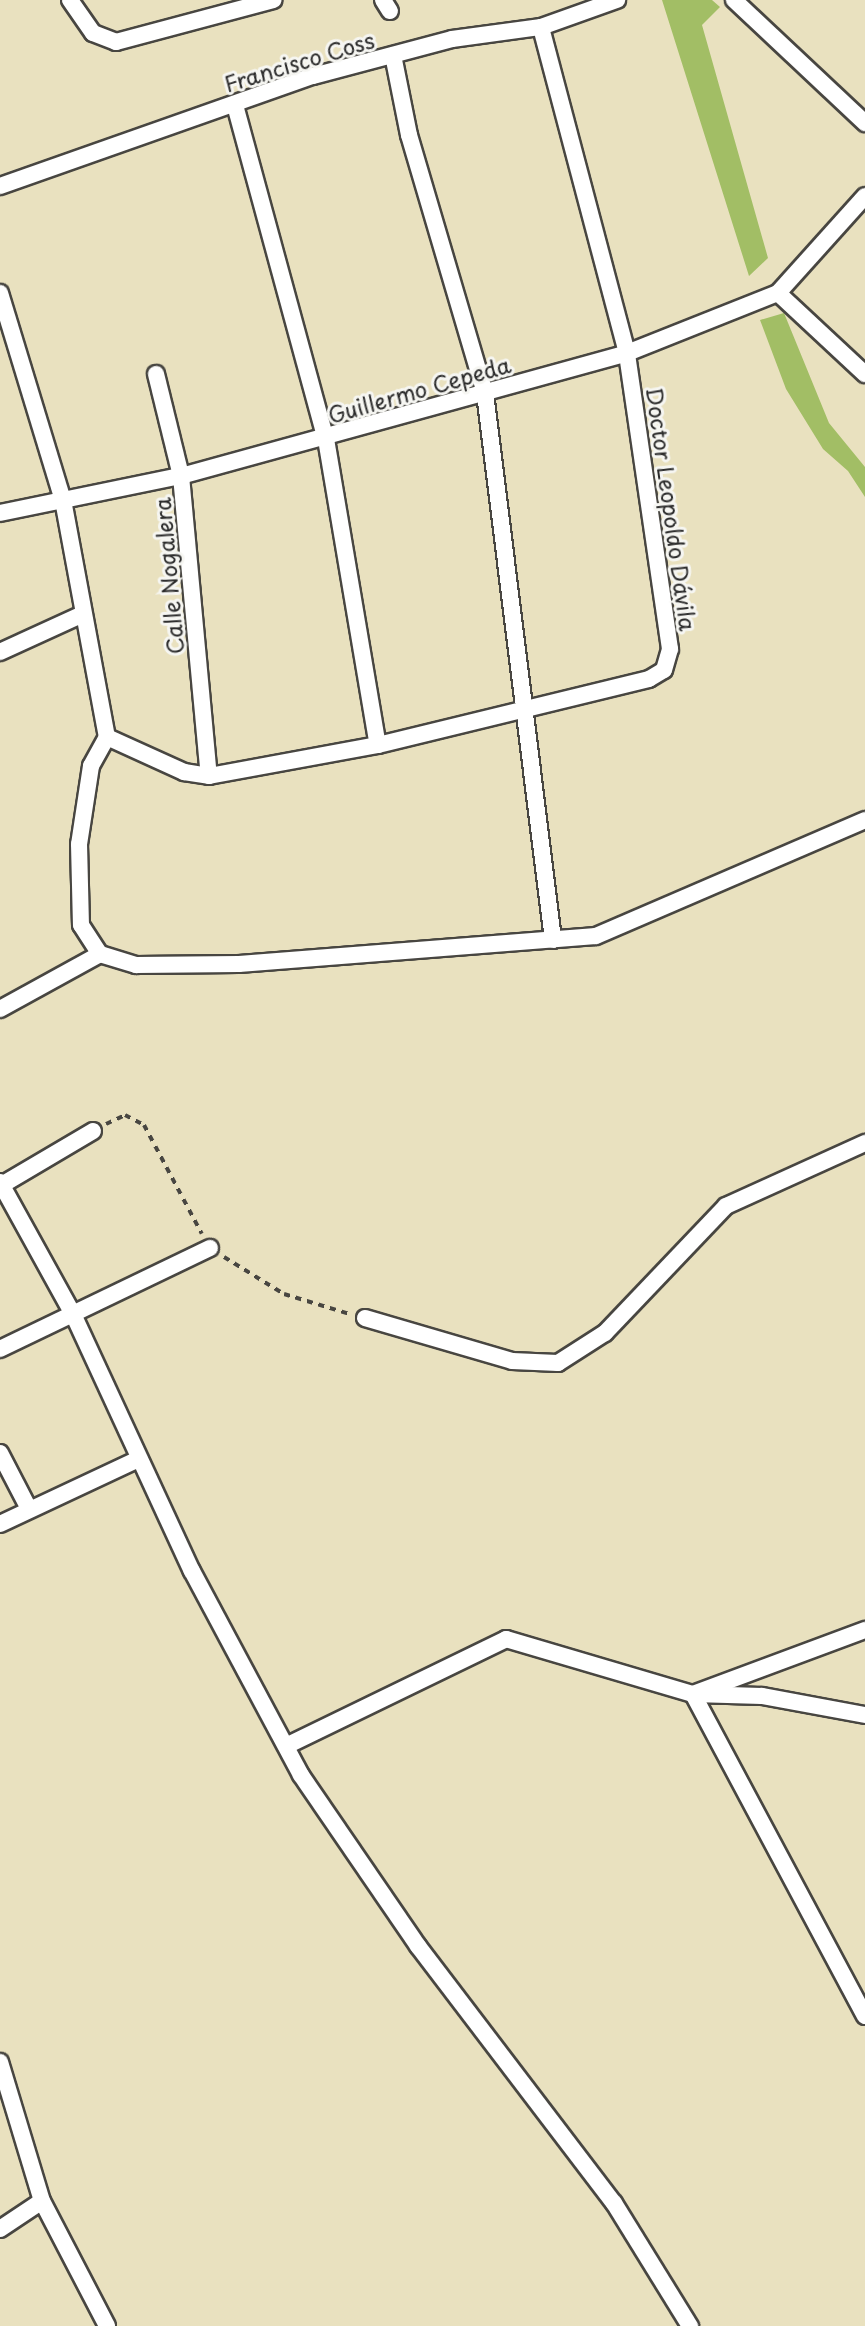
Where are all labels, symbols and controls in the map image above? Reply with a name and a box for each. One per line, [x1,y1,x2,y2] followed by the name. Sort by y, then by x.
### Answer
[220,25,378,97] street label: Francisco Coss
[325,350,513,428] street label: Guillermo Cepeda
[642,384,702,634] street label: Doctor Leopoldo Dávila
[148,496,188,656] street label: Calle Nogalera

